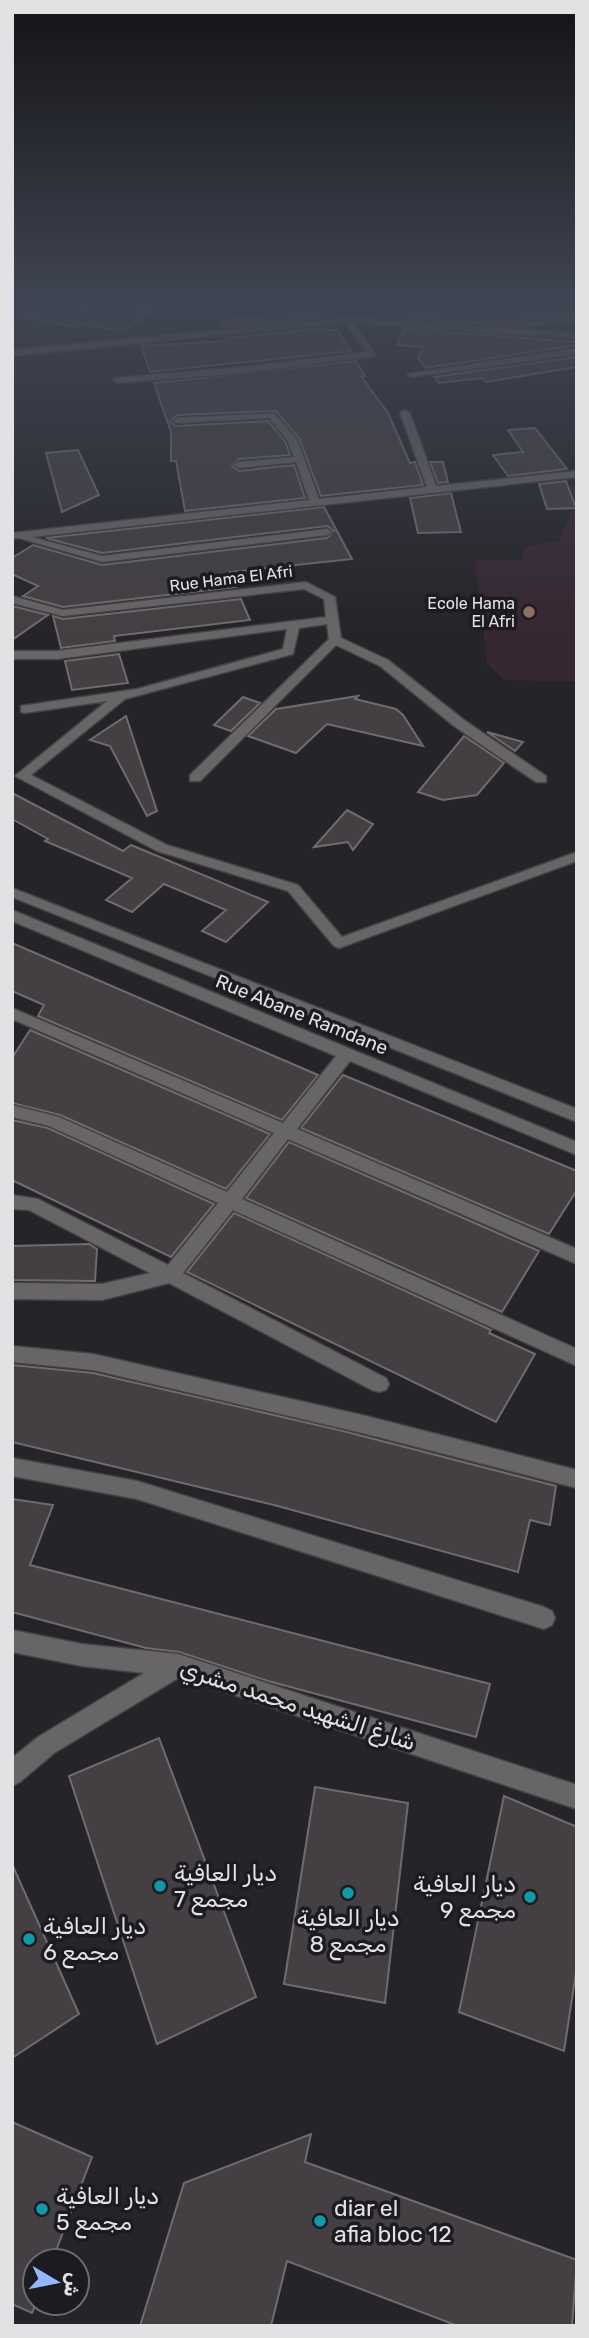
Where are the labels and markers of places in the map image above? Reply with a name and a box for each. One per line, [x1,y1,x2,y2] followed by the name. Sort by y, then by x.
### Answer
[427,594,515,631] place label: Ecole Hama El Afri
[521,604,537,620] marker: Ecole Hama El Afri
[174,1859,277,1916] place label: ديار العافية مجمع 7
[413,1870,516,1927] place label: ديار العافية مجمع 9
[152,1878,168,1894] marker: ديار العافية مجمع 7
[340,1885,356,1901] marker: ديار العافية مجمع 8
[522,1889,538,1905] marker: ديار العافية مجمع 9
[297,1904,399,1961] place label: ديار العافية مجمع 8
[43,1912,146,1969] place label: ديار العافية مجمع 6
[21,1931,37,1947] marker: ديار العافية مجمع 6
[56,2182,159,2239] place label: ديار العافية مجمع 5
[334,2194,452,2248] place label: diar el afia bloc 12
[34,2201,50,2217] marker: ديار العافية مجمع 5
[312,2213,328,2229] marker: diar el afia bloc 12

